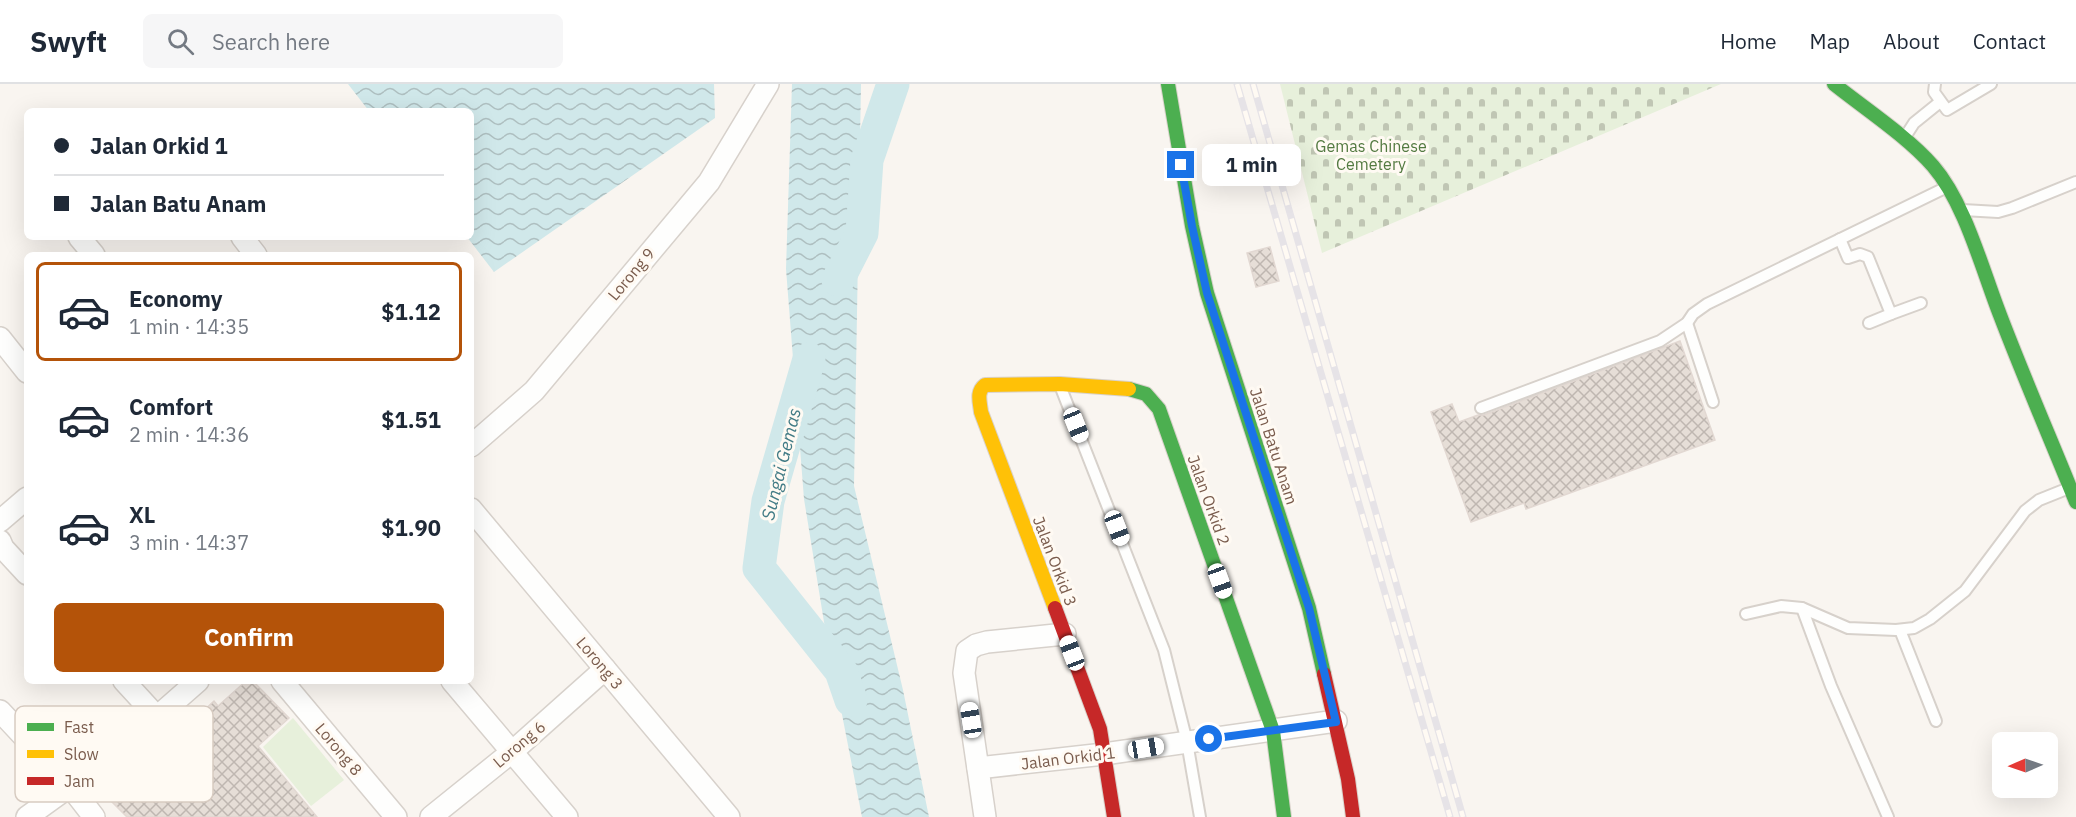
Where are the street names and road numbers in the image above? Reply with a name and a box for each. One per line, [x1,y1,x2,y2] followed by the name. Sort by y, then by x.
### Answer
[603,244,659,304] street label: Lorong 9
[1246,385,1302,507] street label: Jalan Batu Anam
[1183,452,1235,548] street label: Jalan Orkid 2
[1029,513,1081,609] street label: Jalan Orkid 3
[572,633,628,693] street label: Lorong 3
[489,716,549,772] street label: Lorong 6
[311,719,367,779] street label: Lorong 8
[1020,742,1116,774] street label: Jalan Orkid 1

